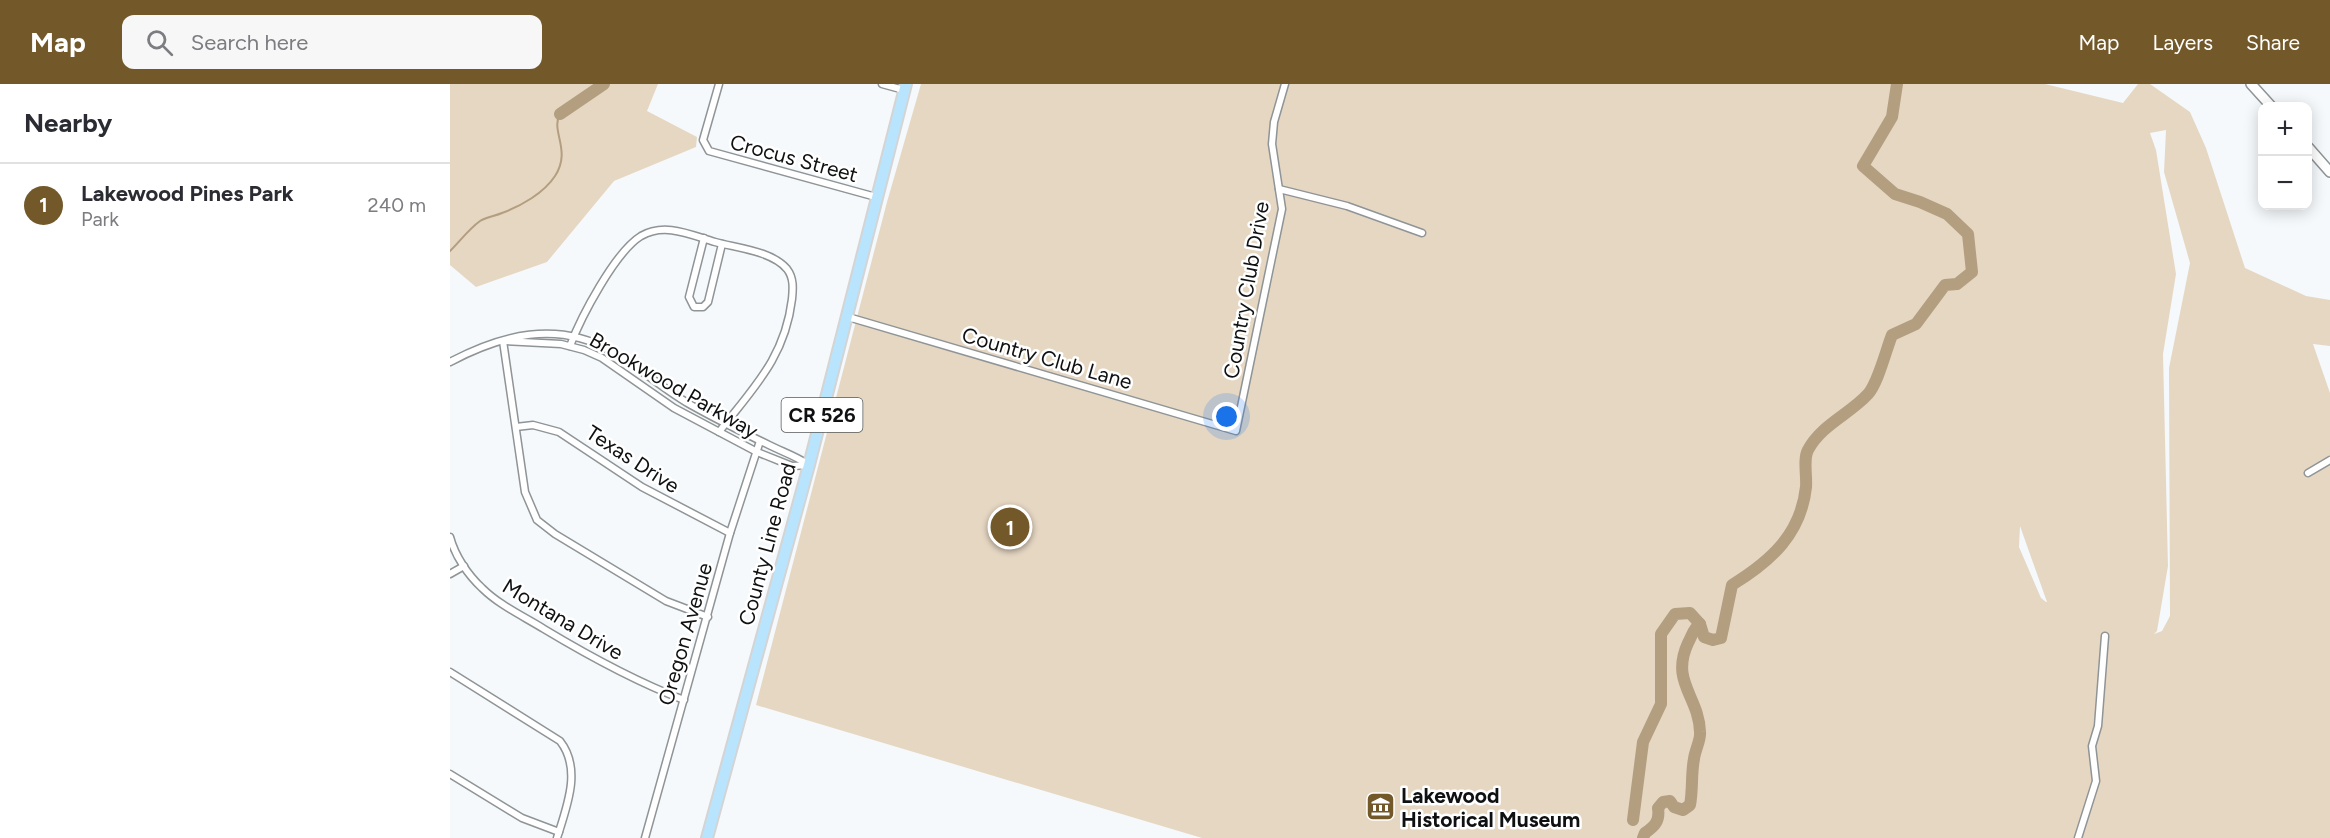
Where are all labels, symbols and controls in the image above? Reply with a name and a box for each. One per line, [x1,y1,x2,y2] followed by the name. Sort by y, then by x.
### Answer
[122,15,542,69] search box
[30,25,86,59] text: Map
[143,26,176,59] icon: search
[191,29,308,56] text: Search here
[2079,30,2119,55] text: Map
[2152,30,2213,55] text: Layers
[2246,30,2300,55] text: Share
[2258,102,2312,210] map controls
[2258,102,2312,156] button: +
[24,107,112,139] text: Nearby
[727,129,861,187] street label: Crocus Street
[2258,156,2312,210] button: −
[81,180,294,207] text: Lakewood Pines Park
[39,193,48,217] text: 1
[368,193,426,217] text: 240 m
[1218,199,1274,381] street label: Country Club Drive
[81,207,119,231] text: Park
[959,322,1135,394] street label: Country Club Lane
[585,327,763,443] street label: Brookwood Parkway
[782,398,862,432] road number: CR 526
[1212,402,1241,431] your location
[582,420,684,498] street label: Texas Drive
[733,460,801,628] street label: County Line Road
[990,504,1030,550] pin: 1
[653,560,717,708] street label: Oregon Avenue
[498,573,628,665] street label: Montana Drive
[1401,783,1580,832] place label: Lakewood Historical Museum
[1364,791,1396,823] museum icon: Lakewood Historical Museum

